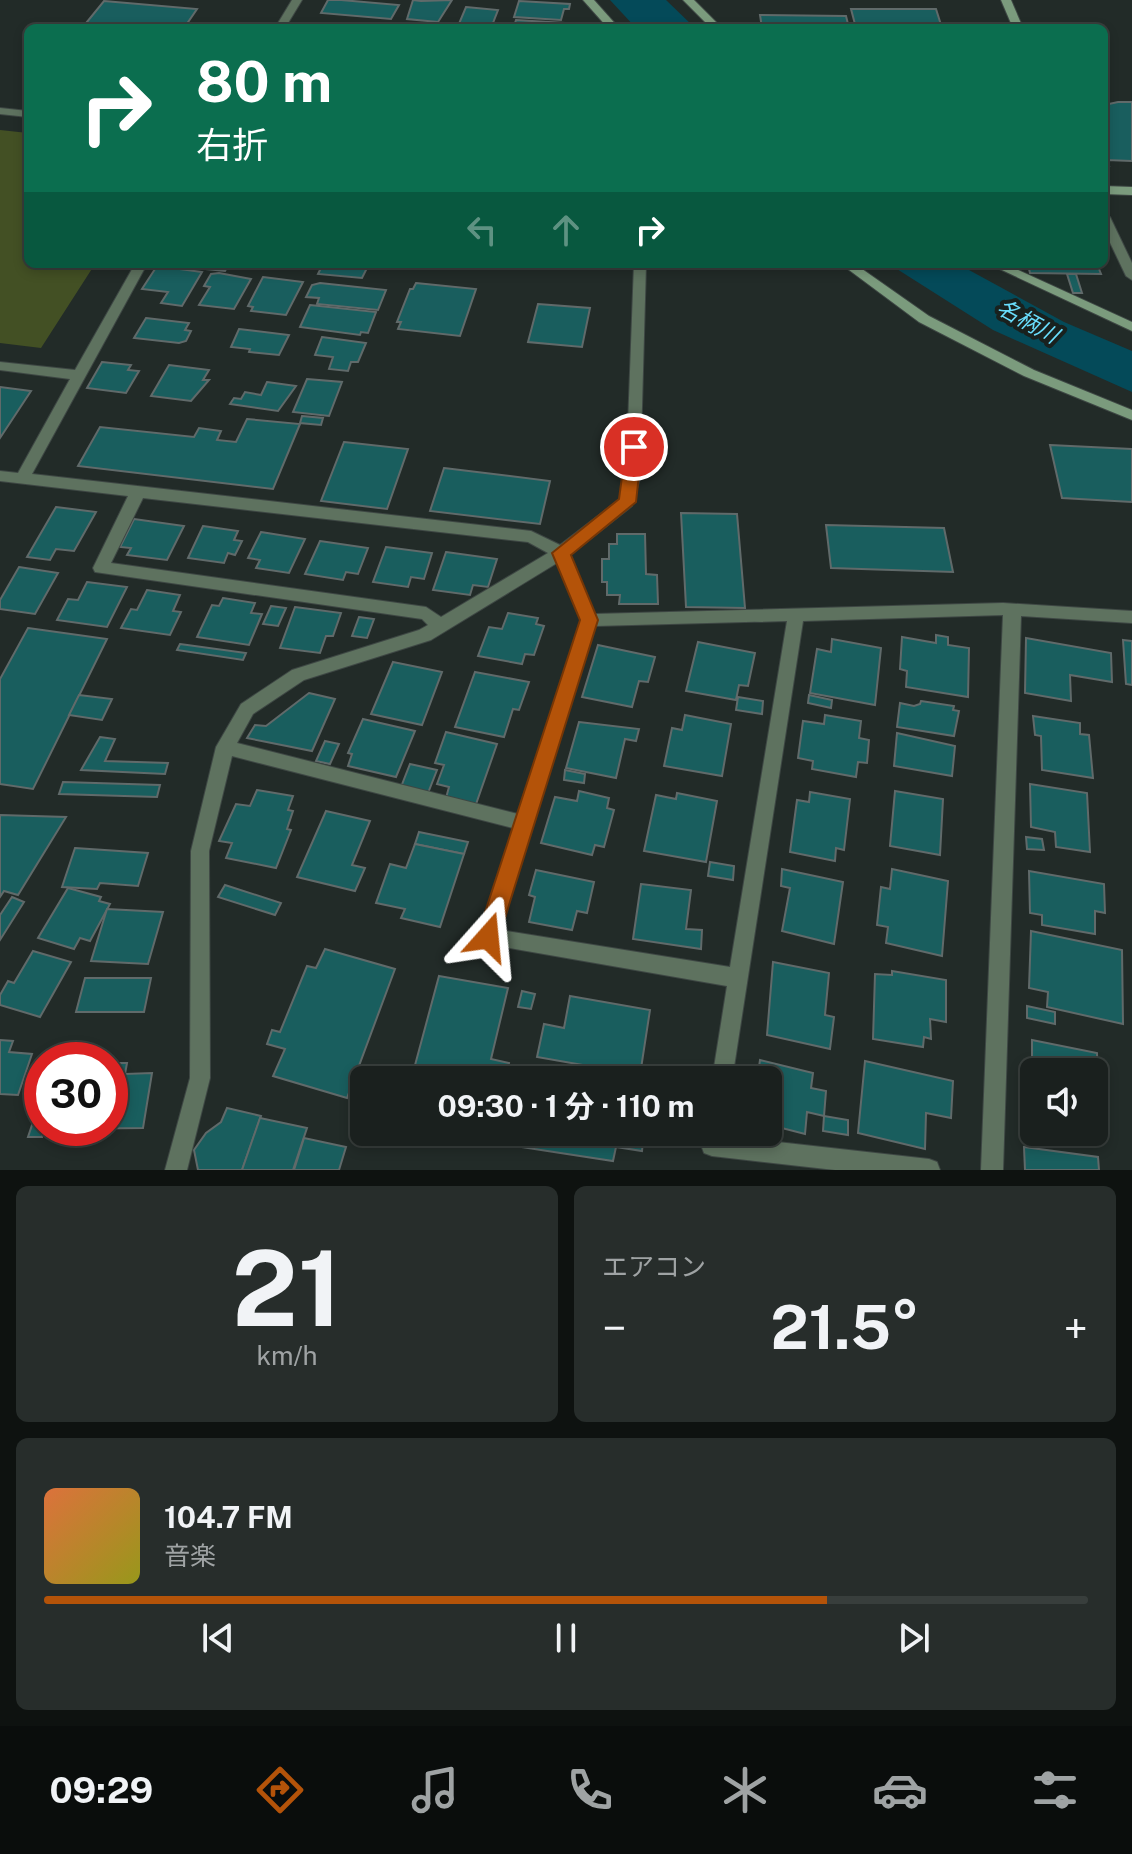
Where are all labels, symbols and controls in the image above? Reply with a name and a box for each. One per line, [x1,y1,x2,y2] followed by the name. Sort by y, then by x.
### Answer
[196,49,332,115] text: 80 m
[64,56,168,160] icon: right
[196,124,268,166] text: 右折
[460,208,504,252] icon: left
[544,208,588,252] icon: ahead
[628,208,672,252] icon: right
[993,294,1065,349] water label: 名柄川
[600,413,668,481] pin
[612,425,656,469] icon: arrive
[446,895,530,979] position arrow
[24,1042,128,1146] speed limit sign: 30
[1020,1058,1108,1146] map controls
[1020,1058,1108,1146] button: sound
[438,1088,694,1124] text: 09:30 · 1 分 · 110 m
[232,1227,342,1349] text: 21
[602,1251,706,1282] text: エアコン
[771,1292,919,1363] text: 21.5°
[602,1302,626,1354] text: −
[1064,1302,1088,1354] text: +
[256,1340,318,1371] text: km/h
[164,1499,293,1535] text: 104.7 FM
[164,1540,216,1571] text: 音楽
[196,1616,240,1660] icon: previous
[544,1616,588,1660] icon: pause
[892,1616,936,1660] icon: next
[252,1762,308,1818] icon: directions
[407,1762,463,1818] icon: music
[562,1762,618,1818] icon: phone
[717,1762,773,1818] icon: climate
[872,1762,928,1818] icon: car
[1027,1762,1083,1818] icon: filters
[49,1769,153,1811] text: 09:29

